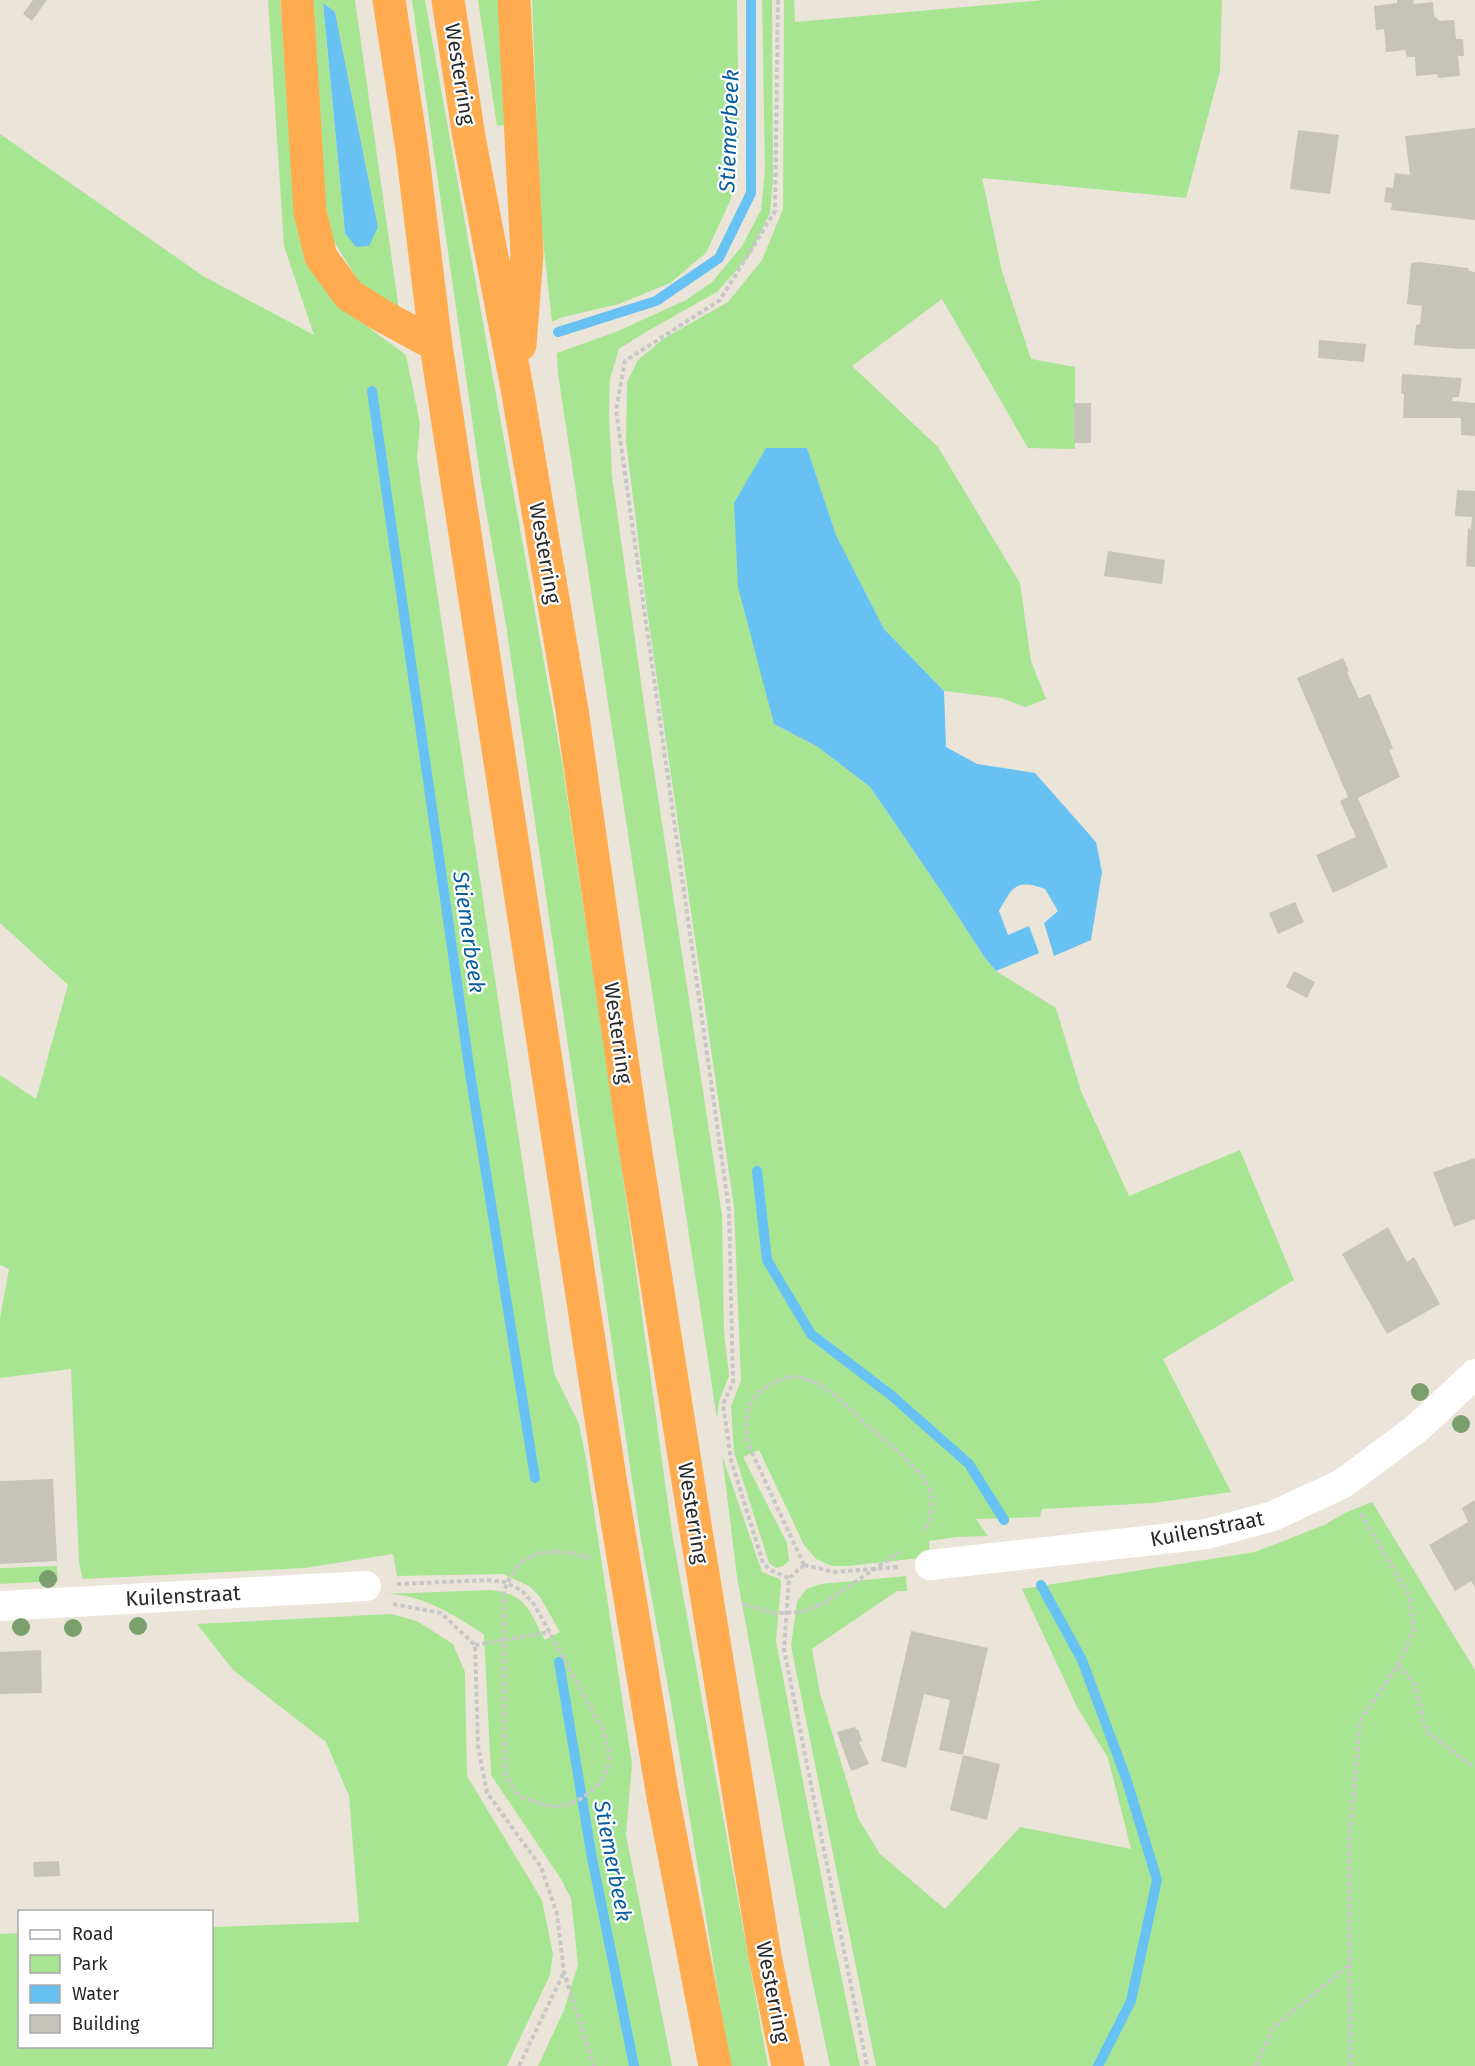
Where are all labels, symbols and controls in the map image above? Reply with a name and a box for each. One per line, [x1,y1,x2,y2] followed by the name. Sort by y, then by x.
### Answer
[439,21,481,127] street label: Westerring
[713,69,745,194] water label: Stiemerbeek
[523,500,567,606] street label: Westerring
[447,868,491,995] water label: Stiemerbeek
[598,980,638,1086] street label: Westerring
[672,1460,714,1566] street label: Westerring
[1148,1505,1266,1553] street label: Kuilenstraat
[125,1580,242,1612] street label: Kuilenstraat
[588,1797,638,1924] water label: Stiemerbeek
[18,1910,213,2048] legend
[72,1923,114,1945] text: Road
[750,1939,796,2045] street label: Westerring
[72,1953,108,1975] text: Park
[72,1983,119,2005] text: Water
[72,2013,140,2035] text: Building

